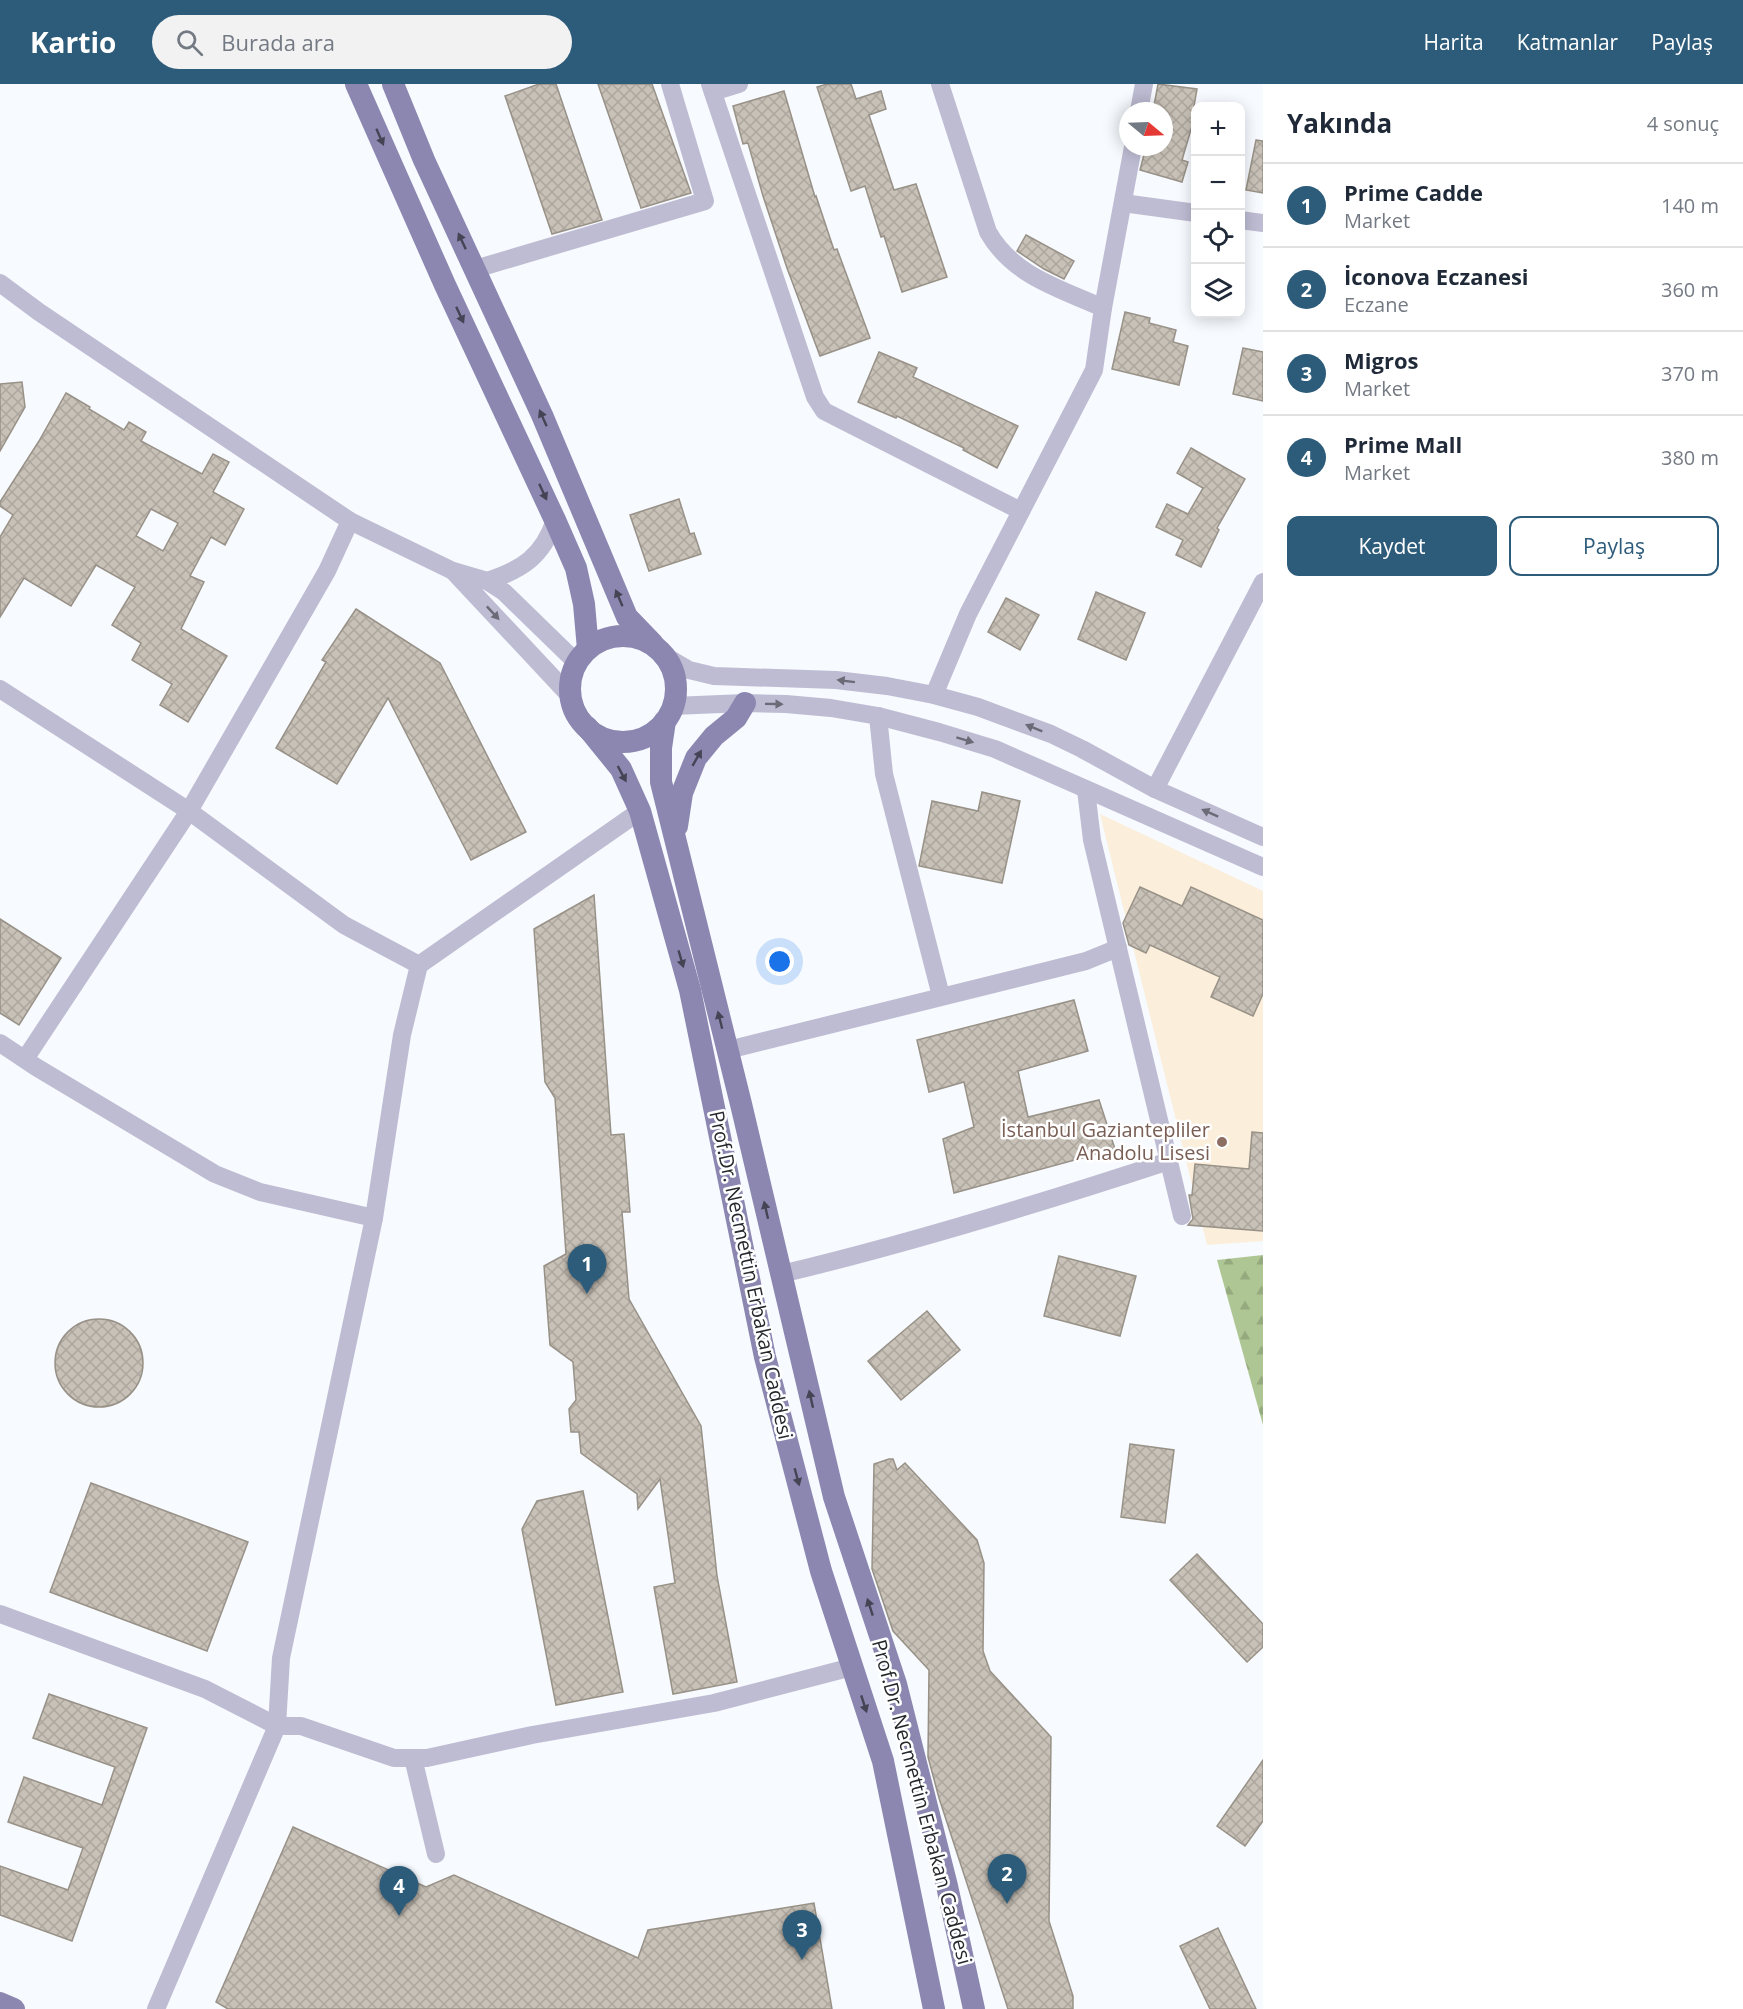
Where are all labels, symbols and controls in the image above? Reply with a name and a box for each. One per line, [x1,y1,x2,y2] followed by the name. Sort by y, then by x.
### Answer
[152,15,572,69] search box
[30,23,116,61] text: Kartio
[173,26,206,59] icon: search
[221,27,335,57] text: Burada ara
[1423,28,1484,56] text: Harita
[1517,28,1618,56] text: Katmanlar
[1651,28,1713,56] text: Paylaş
[1119,102,1173,156] north arrow
[1191,102,1245,318] map controls
[1191,102,1245,156] button: +
[1287,105,1392,141] text: Yakında
[1647,110,1719,137] text: 4 sonuç
[375,129,385,147] one-way arrow
[1191,156,1245,210] button: −
[1344,177,1483,207] text: Prime Cadde
[1301,192,1312,219] text: 1
[1661,192,1719,219] text: 140 m
[1344,207,1410,234] text: Market
[1191,210,1245,264] button: locate
[457,232,466,249] one-way arrow
[1344,261,1529,291] text: İconova Eczanesi
[1191,264,1245,318] button: layers
[1301,276,1312,303] text: 2
[1661,276,1719,303] text: 360 m
[1344,291,1409,318] text: Eczane
[455,307,464,324] one-way arrow
[1344,345,1418,375] text: Migros
[1301,360,1312,387] text: 3
[1661,360,1719,387] text: 370 m
[1344,375,1410,402] text: Market
[538,409,547,427] one-way arrow
[1344,429,1462,459] text: Prime Mall
[1301,444,1312,471] text: 4
[1661,444,1719,471] text: 380 m
[1344,459,1410,486] text: Market
[538,483,547,500] one-way arrow
[1287,516,1497,576] button: Kaydet
[1509,516,1719,576] button: Paylaş
[614,588,624,606] one-way arrow
[486,606,500,620] one-way arrow
[836,676,855,686] one-way arrow
[764,699,783,709] one-way arrow
[1025,723,1043,733] one-way arrow
[956,736,974,745] one-way arrow
[692,750,703,766] one-way arrow
[617,766,627,783] one-way arrow
[1200,808,1218,818] one-way arrow
[765,947,794,976] your location
[677,950,687,968] one-way arrow
[715,1011,725,1029] one-way arrow
[703,1108,800,1442] street label: Prof.Dr. Necmettin Erbakan Caddesi
[1001,1116,1210,1166] place label: İstanbul Gaziantepliler Anadolu Lisesi
[1215,1135,1229,1149] marker: İstanbul Gaziantepliler Anadolu Lisesi
[761,1200,770,1219] one-way arrow
[568,1244,606,1294] pin: 1
[805,1390,815,1409] one-way arrow
[792,1468,802,1486] one-way arrow
[865,1598,874,1616] one-way arrow
[866,1636,979,1967] street label: Prof.Dr. Necmettin Erbakan Caddesi
[860,1695,870,1713] one-way arrow
[988,1854,1026,1904] pin: 2
[380,1866,418,1916] pin: 4
[782,1910,822,1960] pin: 3

